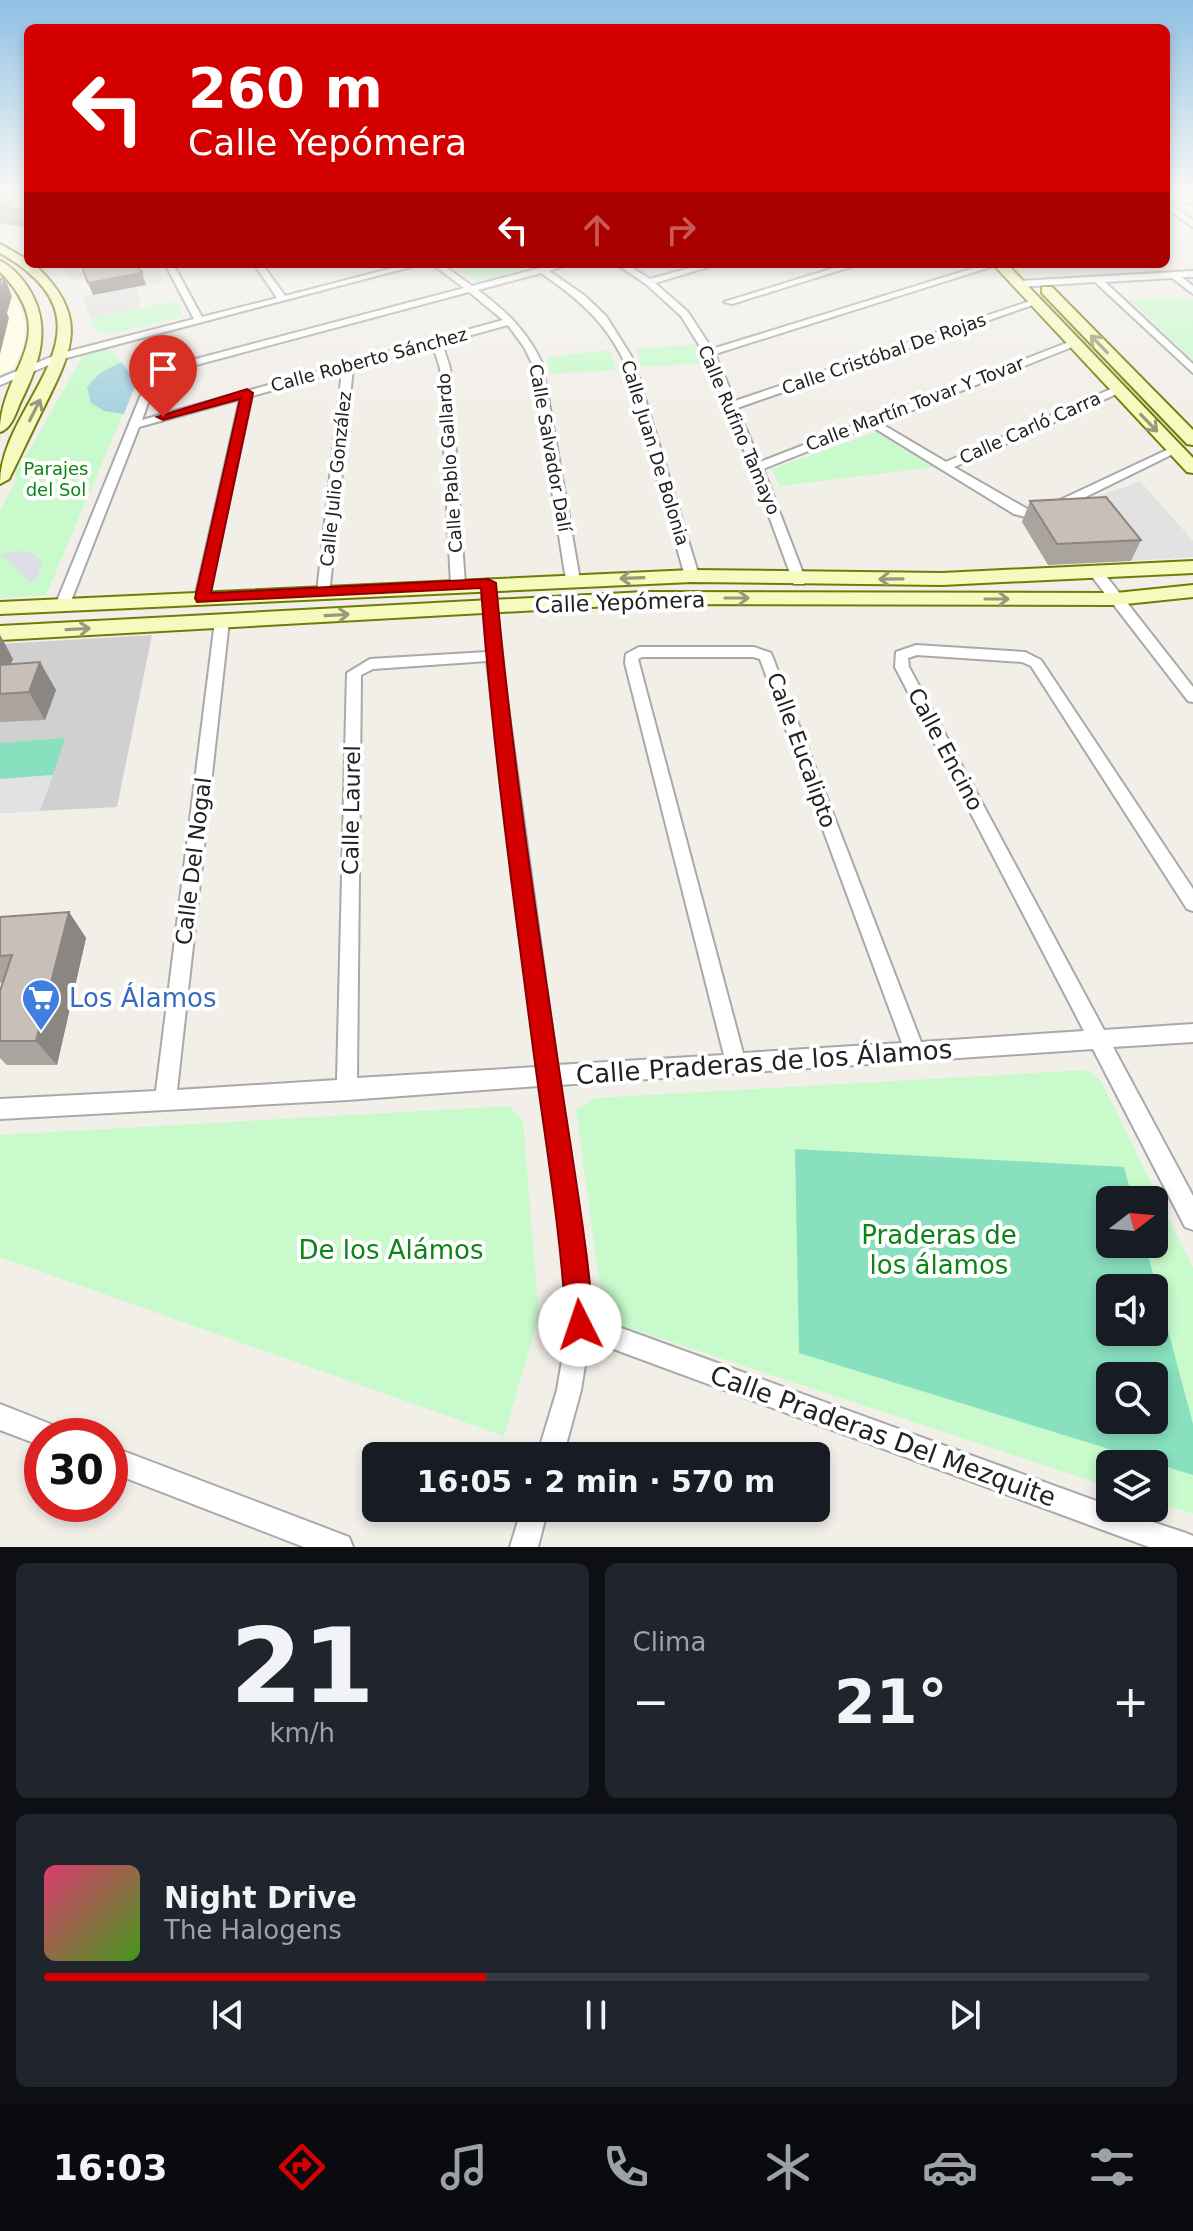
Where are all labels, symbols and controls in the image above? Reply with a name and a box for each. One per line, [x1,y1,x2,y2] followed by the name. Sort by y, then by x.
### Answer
[188,55,383,120] text: 260 m
[56,56,160,160] icon: left
[188,122,467,163] text: Calle Yepómera
[491,208,535,252] icon: left
[575,208,619,252] icon: ahead
[659,208,703,252] icon: right
[779,309,989,398] street label: Calle Cristóbal De Rojas
[268,323,469,396] street label: Calle Roberto Sánchez
[1090,334,1109,354] one-way arrow
[129,335,197,417] pin
[694,342,785,518] street label: Calle Rufino Tamayo
[141,347,185,391] icon: arrive
[803,352,1027,455] street label: Calle Martín Tovar Y Tovar
[617,358,694,548] street label: Calle Juan De Bolonia
[525,362,576,534] street label: Calle Salvador Dalí
[433,372,466,554] street label: Calle Pablo Gallardo
[956,387,1104,468] street label: Calle Carló Carra
[316,390,355,568] street label: Calle Julio González
[28,398,43,422] one-way arrow
[1139,413,1158,432] one-way arrow
[24,458,88,500] park label: Parajes del Sol
[619,571,646,586] one-way arrow
[878,571,905,587] one-way arrow
[534,587,706,618] street label: Calle Yepómera
[723,590,750,606] one-way arrow
[983,591,1010,607] one-way arrow
[324,607,350,622] one-way arrow
[64,621,91,636] one-way arrow
[762,669,841,831] street label: Calle Eucalipto
[903,684,988,815] street label: Calle Encino
[338,745,365,875] street label: Calle Laurel
[171,776,216,946] street label: Calle Del Nogal
[20,977,62,1032] supermarket icon: Los Álamos
[69,982,216,1013] place label: Los Álamos
[575,1033,953,1090] street label: Calle Praderas de los Álamos
[1096,1186,1168,1258] north arrow
[1096,1186,1168,1522] map controls
[861,1220,1017,1280] park label: Praderas de los álamos
[299,1235,483,1265] park label: De los Alámos
[1096,1274,1168,1346] button: sound
[538,1283,622,1367] position arrow
[706,1359,1060,1513] street label: Calle Praderas Del Mezquite
[1096,1362,1168,1434] button: search
[24,1418,128,1522] speed limit sign: 30
[1096,1450,1168,1522] button: layers
[417,1464,775,1499] text: 16:05 · 2 min · 570 m
[230,1605,375,1727] text: 21
[633,1627,706,1657] text: Clima
[834,1667,948,1737] text: 21°
[633,1676,669,1727] text: −
[1112,1676,1149,1727] text: +
[269,1718,335,1748] text: km/h
[164,1880,357,1915] text: Night Drive
[164,1915,342,1945] text: The Halogens
[206,1993,250,2037] icon: previous
[574,1993,618,2037] icon: pause
[943,1993,987,2037] icon: next
[274,2139,330,2195] icon: directions
[436,2139,492,2195] icon: music
[598,2139,654,2195] icon: phone
[760,2139,816,2195] icon: climate
[922,2139,978,2195] icon: car
[1084,2139,1140,2195] icon: filters
[53,2147,168,2188] text: 16:03

